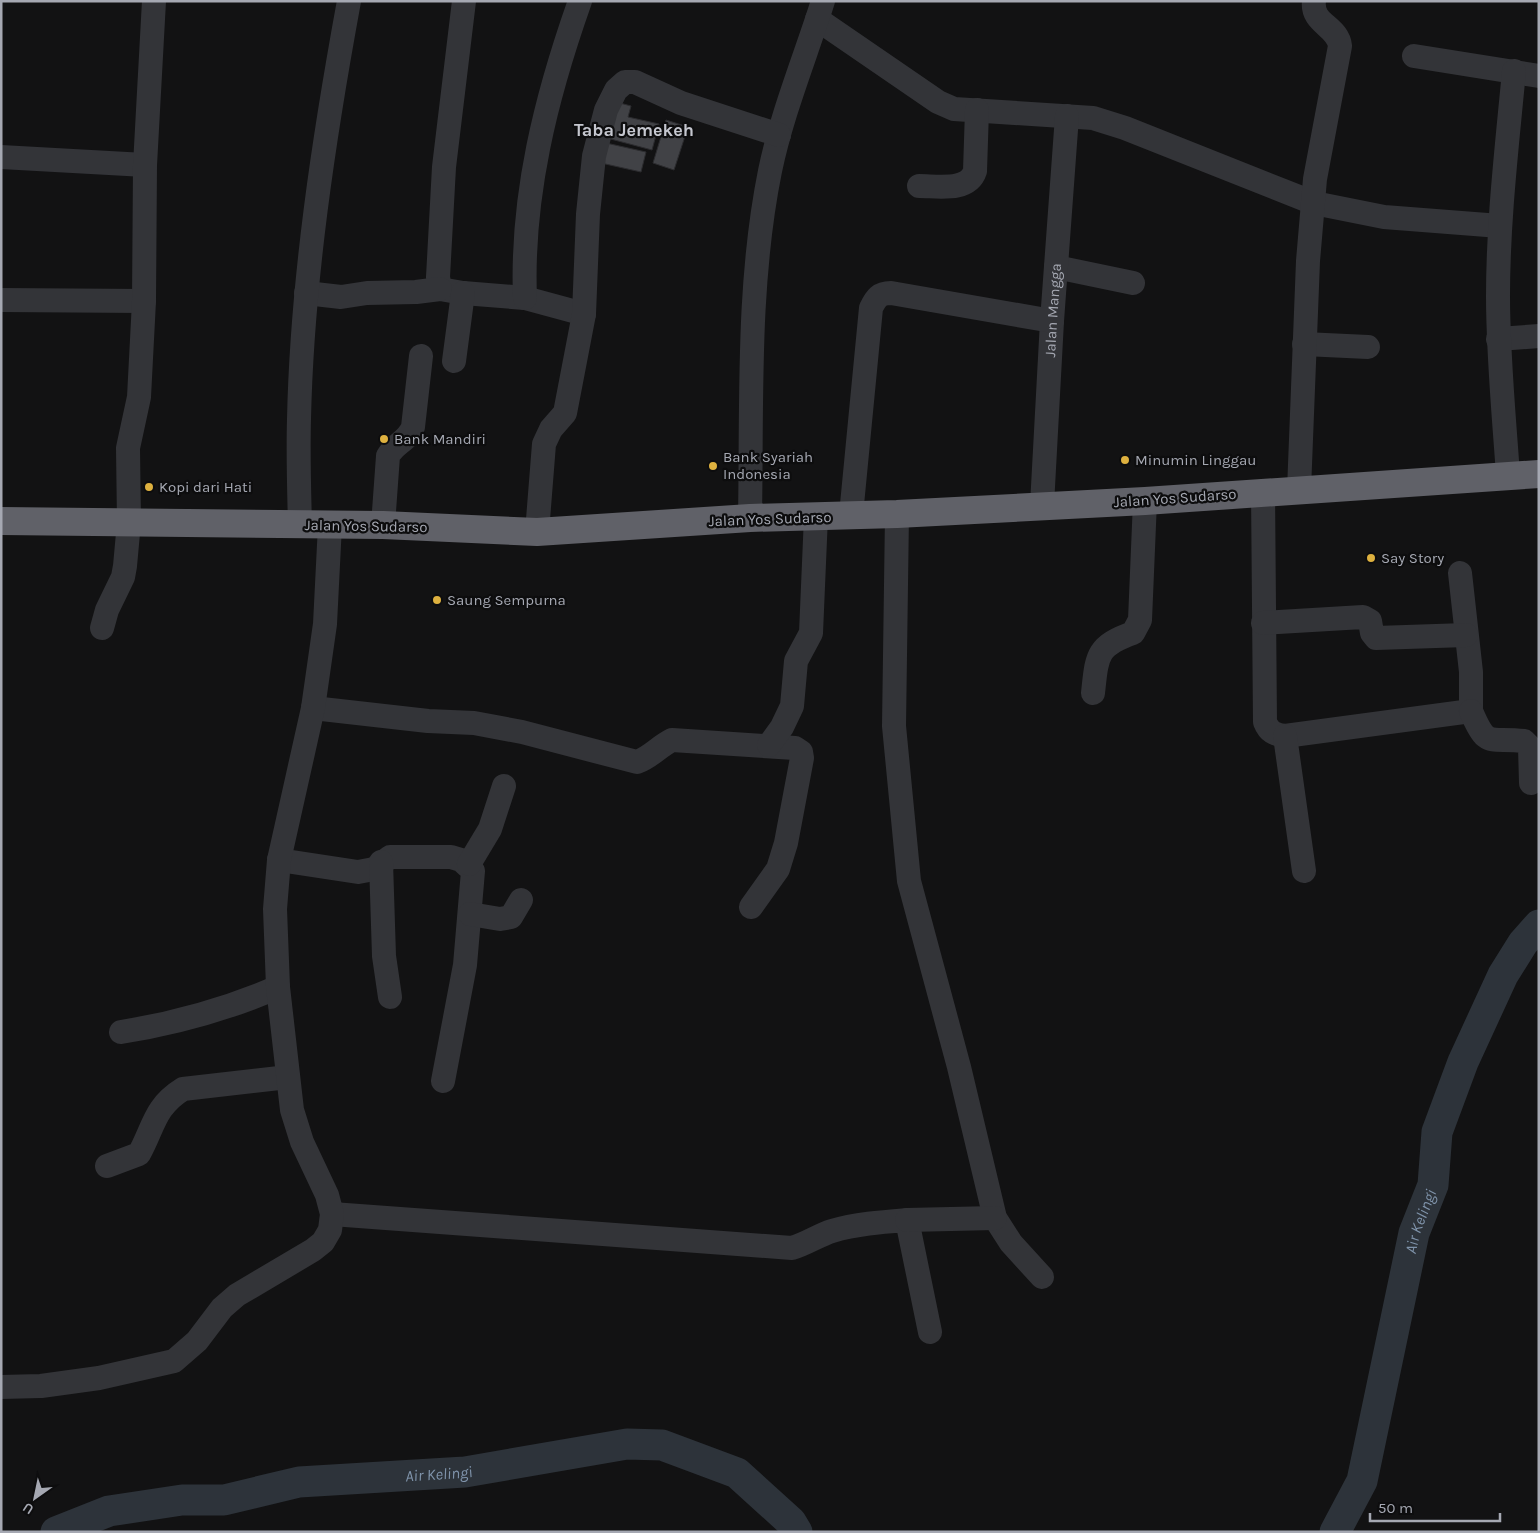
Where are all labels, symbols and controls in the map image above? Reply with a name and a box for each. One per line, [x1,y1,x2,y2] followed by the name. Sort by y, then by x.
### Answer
[574,119,694,141] district label: Taba Jemekeh
[1041,262,1065,358] street label: Jalan Mangga
[394,430,486,448] place label: Bank Mandiri
[378,433,390,445] marker: Bank Mandiri
[723,448,813,483] place label: Bank Syariah Indonesia
[1135,451,1256,469] place label: Minumin Linggau
[1119,454,1131,466] marker: Minumin Linggau
[707,460,719,472] marker: Bank Syariah Indonesia
[159,478,252,496] place label: Kopi dari Hati
[143,481,155,493] marker: Kopi dari Hati
[1113,485,1237,511] street label: Jalan Yos Sudarso
[708,508,832,530] street label: Jalan Yos Sudarso
[304,516,428,536] street label: Jalan Yos Sudarso
[1381,549,1444,567] place label: Say Story
[1365,552,1377,564] marker: Say Story
[447,591,566,609] place label: Saung Sempurna
[431,594,443,606] marker: Saung Sempurna
[1400,1186,1440,1255] water label: Air Kelingi
[405,1461,474,1485] water label: Air Kelingi
[10,1473,60,1523] north arrow
[1370,1490,1500,1522] scale bar
[20,1499,37,1518] text: U
[1378,1499,1413,1517] text: 50 m

